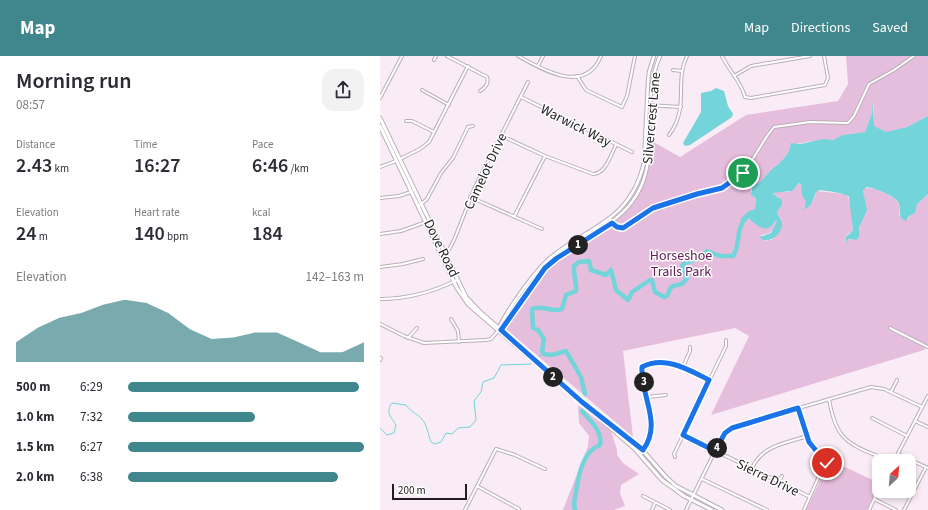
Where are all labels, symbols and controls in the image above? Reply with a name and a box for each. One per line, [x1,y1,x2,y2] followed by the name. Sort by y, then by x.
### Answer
[20,15,55,42] text: Map
[744,18,769,38] text: Map
[791,18,850,38] text: Directions
[872,18,908,38] text: Saved
[16,65,132,97] text: Morning run
[322,69,364,111] button: share
[638,71,666,165] street label: Silvercrest Lane
[16,96,45,114] text: 08:57
[537,100,615,152] street label: Warwick Way
[459,130,512,213] street label: Camelot Drive
[16,137,55,152] text: Distance
[134,137,157,152] text: Time
[252,137,274,152] text: Pace
[16,152,52,180] text: 2.43
[134,152,181,180] text: 16:27
[252,152,288,180] text: 6:46
[726,156,760,190] pin
[52,161,69,176] text: km
[288,161,309,176] text: /km
[732,162,754,184] icon: arrive
[16,205,59,220] text: Elevation
[134,205,180,220] text: Heart rate
[252,205,271,220] text: kcal
[418,216,464,281] street label: Dove Road
[16,220,37,248] text: 24
[134,220,165,248] text: 140
[252,220,283,248] text: 184
[37,229,48,244] text: m
[165,229,188,244] text: bpm
[568,235,588,255] pin: 1
[575,237,581,252] text: 1
[650,246,712,282] park label: Horseshoe Trails Park
[16,268,67,286] text: Elevation
[306,268,364,286] text: 142–163 m
[543,367,563,387] pin: 2
[550,369,556,384] text: 2
[634,372,654,392] pin: 3
[641,374,647,389] text: 3
[16,378,50,396] text: 500 m
[80,378,103,396] text: 6:29
[16,408,55,426] text: 1.0 km
[80,408,103,426] text: 7:32
[16,438,55,456] text: 1.5 km
[80,438,103,456] text: 6:27
[707,438,727,458] pin: 4
[714,440,720,455] text: 4
[810,446,844,480] pin
[816,452,838,474] icon: check
[733,454,802,502] street label: Sierra Drive
[872,454,916,498] north arrow
[872,454,916,498] map controls
[16,468,55,486] text: 2.0 km
[80,468,103,486] text: 6:38
[392,482,467,501] scale bar
[398,483,426,498] text: 200 m

